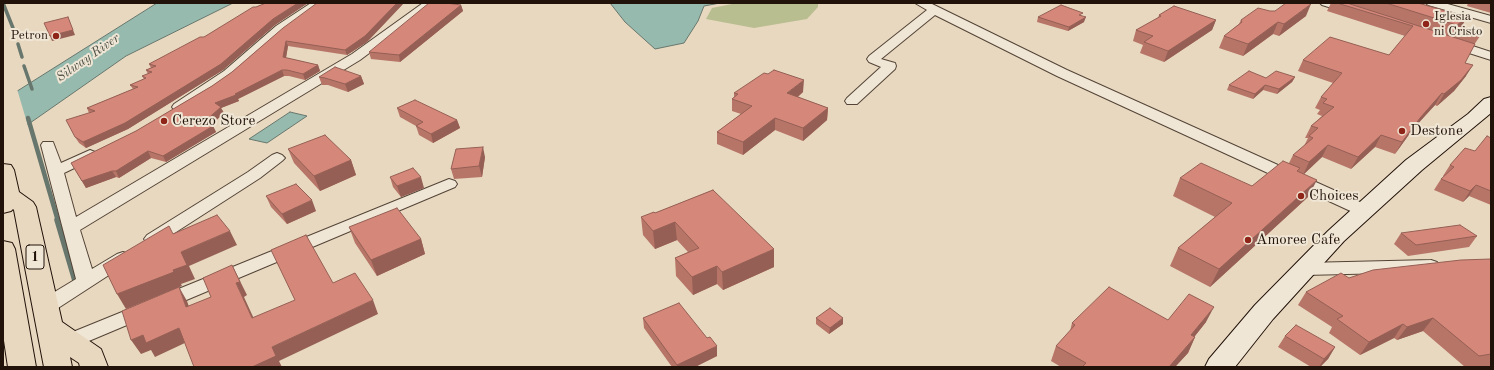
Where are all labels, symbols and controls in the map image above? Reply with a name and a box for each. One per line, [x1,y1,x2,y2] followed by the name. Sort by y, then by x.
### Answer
[1434,9,1482,40] place label: Iglesia ni Cristo
[1421,19,1431,29] marker: Iglesia ni Cristo
[11,28,48,44] place label: Petron
[51,31,61,41] marker: Petron
[53,31,123,85] water label: Silway River
[172,112,255,130] place label: Cerezo Store
[159,116,169,126] marker: Cerezo Store
[1410,122,1463,140] place label: Destone
[1397,126,1407,136] marker: Destone
[1309,187,1359,205] place label: Choices
[1296,191,1306,201] marker: Choices
[1256,231,1340,249] place label: Amoree Cafe
[1243,235,1253,245] marker: Amoree Cafe
[26,245,44,269] road number: 1

